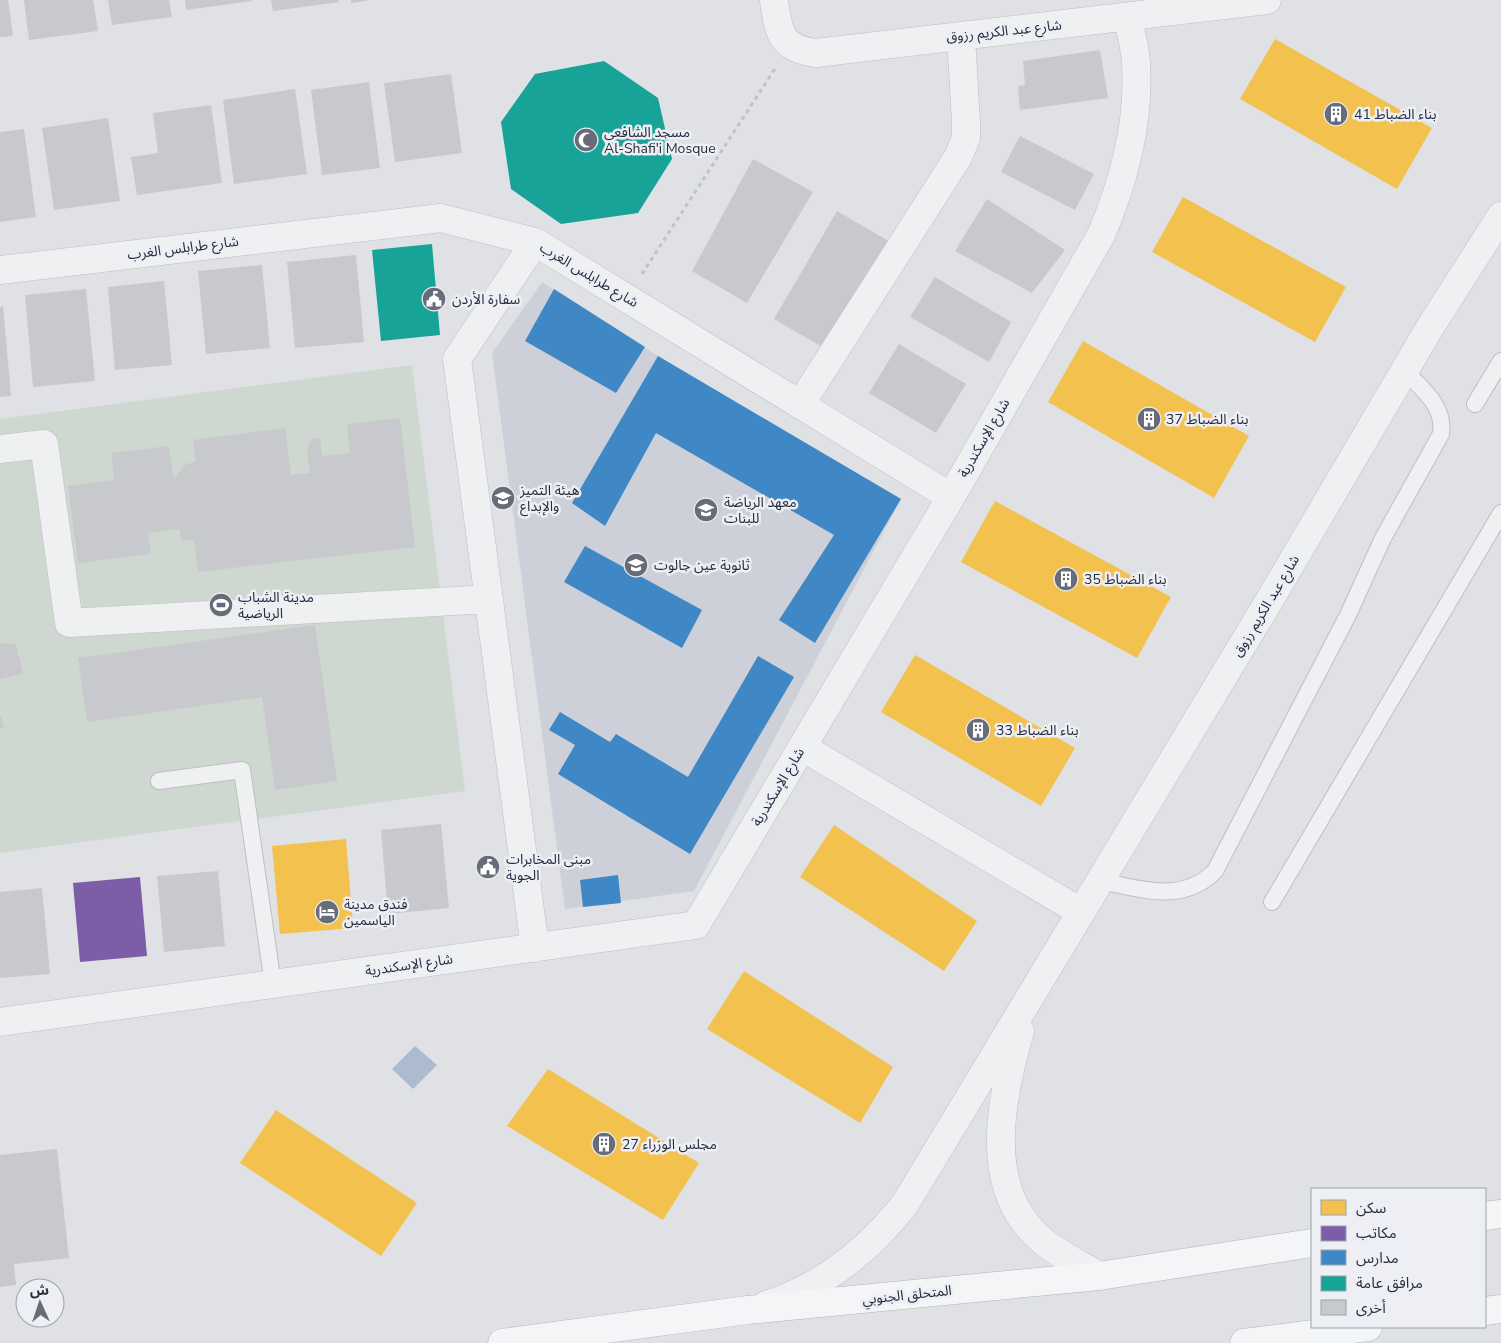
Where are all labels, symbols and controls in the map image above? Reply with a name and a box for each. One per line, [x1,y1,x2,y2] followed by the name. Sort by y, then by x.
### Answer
[945,15,1063,48] street label: شارع عبد الكريم رزوق
[1323,101,1349,127] building icon: بناء الضباط 41
[1354,105,1437,124] place label: بناء الضباط 41
[604,123,716,158] place label: مسجد الشافعي Al-Shafi'i Mosque
[573,127,599,153] mosque icon: مسجد الشافعي Al-Shafi'i Mosque
[126,232,240,265] street label: شارع طرابلس الغرب
[536,238,642,313] street label: شارع طرابلس الغرب
[421,286,447,312] public building icon: سفارة الأردن
[452,290,520,309] place label: سفارة الأردن
[954,395,1015,482] street label: شارع الإسكندرية
[1136,406,1162,432] building icon: بناء الضباط 37
[1166,410,1249,429] place label: بناء الضباط 37
[519,481,580,517] place label: هيئة التميز والإبداع
[490,485,516,511] school or university icon: هيئة التميز والإبداع
[724,493,797,528] place label: معهد الرياضة للبنات
[693,497,719,523] school or university icon: معهد الرياضة للبنات
[1228,551,1305,661] street label: شارع عبد الكريم رزوق
[623,552,649,578] school or university icon: ثانوية عين جالوت
[654,556,750,575] place label: ثانوية عين جالوت
[1053,566,1079,592] building icon: بناء الضباط 35
[1084,570,1167,589] place label: بناء الضباط 35
[238,588,314,623] place label: مدينة الشباب الرياضية
[208,592,234,618] sports icon: مدينة الشباب الرياضية
[965,717,991,743] building icon: بناء الضباط 33
[996,721,1079,740] place label: بناء الضباط 33
[747,744,810,830] street label: شارع الإسكندرية
[506,850,591,885] place label: مبنى المخابرات الجوية
[475,854,501,880] public building icon: مبنى المخابرات الجوية
[344,895,408,930] place label: فندق مدينة الياسمين
[314,899,340,925] hotel icon: فندق مدينة الياسمين
[364,949,454,982] street label: شارع الإسكندرية
[591,1131,617,1157] building icon: مجلس الوزراء 27
[622,1135,717,1154] place label: مجلس الوزراء 27
[1311,1188,1486,1328] legend
[1356,1198,1387,1218] text: سكن
[1356,1223,1397,1243] text: مكاتب
[1356,1248,1399,1268] text: مدارس
[1356,1273,1423,1293] text: مرافق عامة
[15,1278,65,1328] north arrow
[29,1281,49,1301] text: ش
[861,1281,953,1310] street label: المتحلق الجنوبي
[1356,1298,1386,1318] text: أخرى

